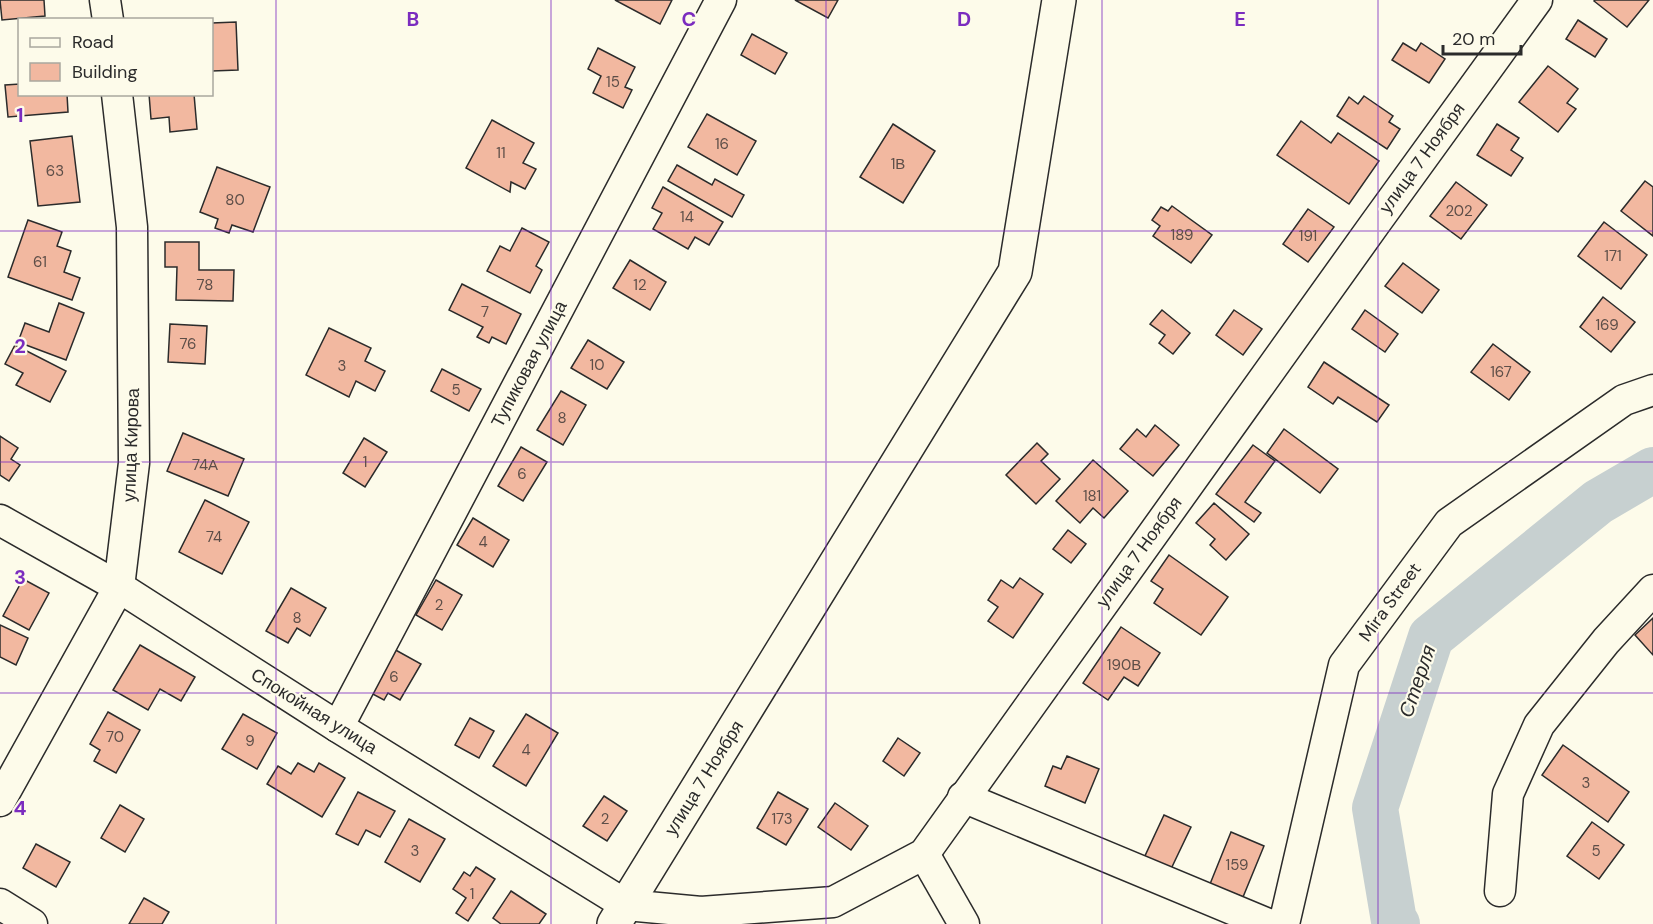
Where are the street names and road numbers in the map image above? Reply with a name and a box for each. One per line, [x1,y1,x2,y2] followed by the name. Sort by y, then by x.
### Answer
[1374,98,1470,218] street label: улица 7 Ноября
[485,296,573,432] street label: Тупиковая улица
[117,387,145,502] street label: улица Кирова
[1091,492,1187,612] street label: улица 7 Ноября
[1353,558,1427,646] street label: Mira Street
[246,662,383,760] street label: Спокойная улица
[659,716,749,840] street label: улица 7 Ноября

